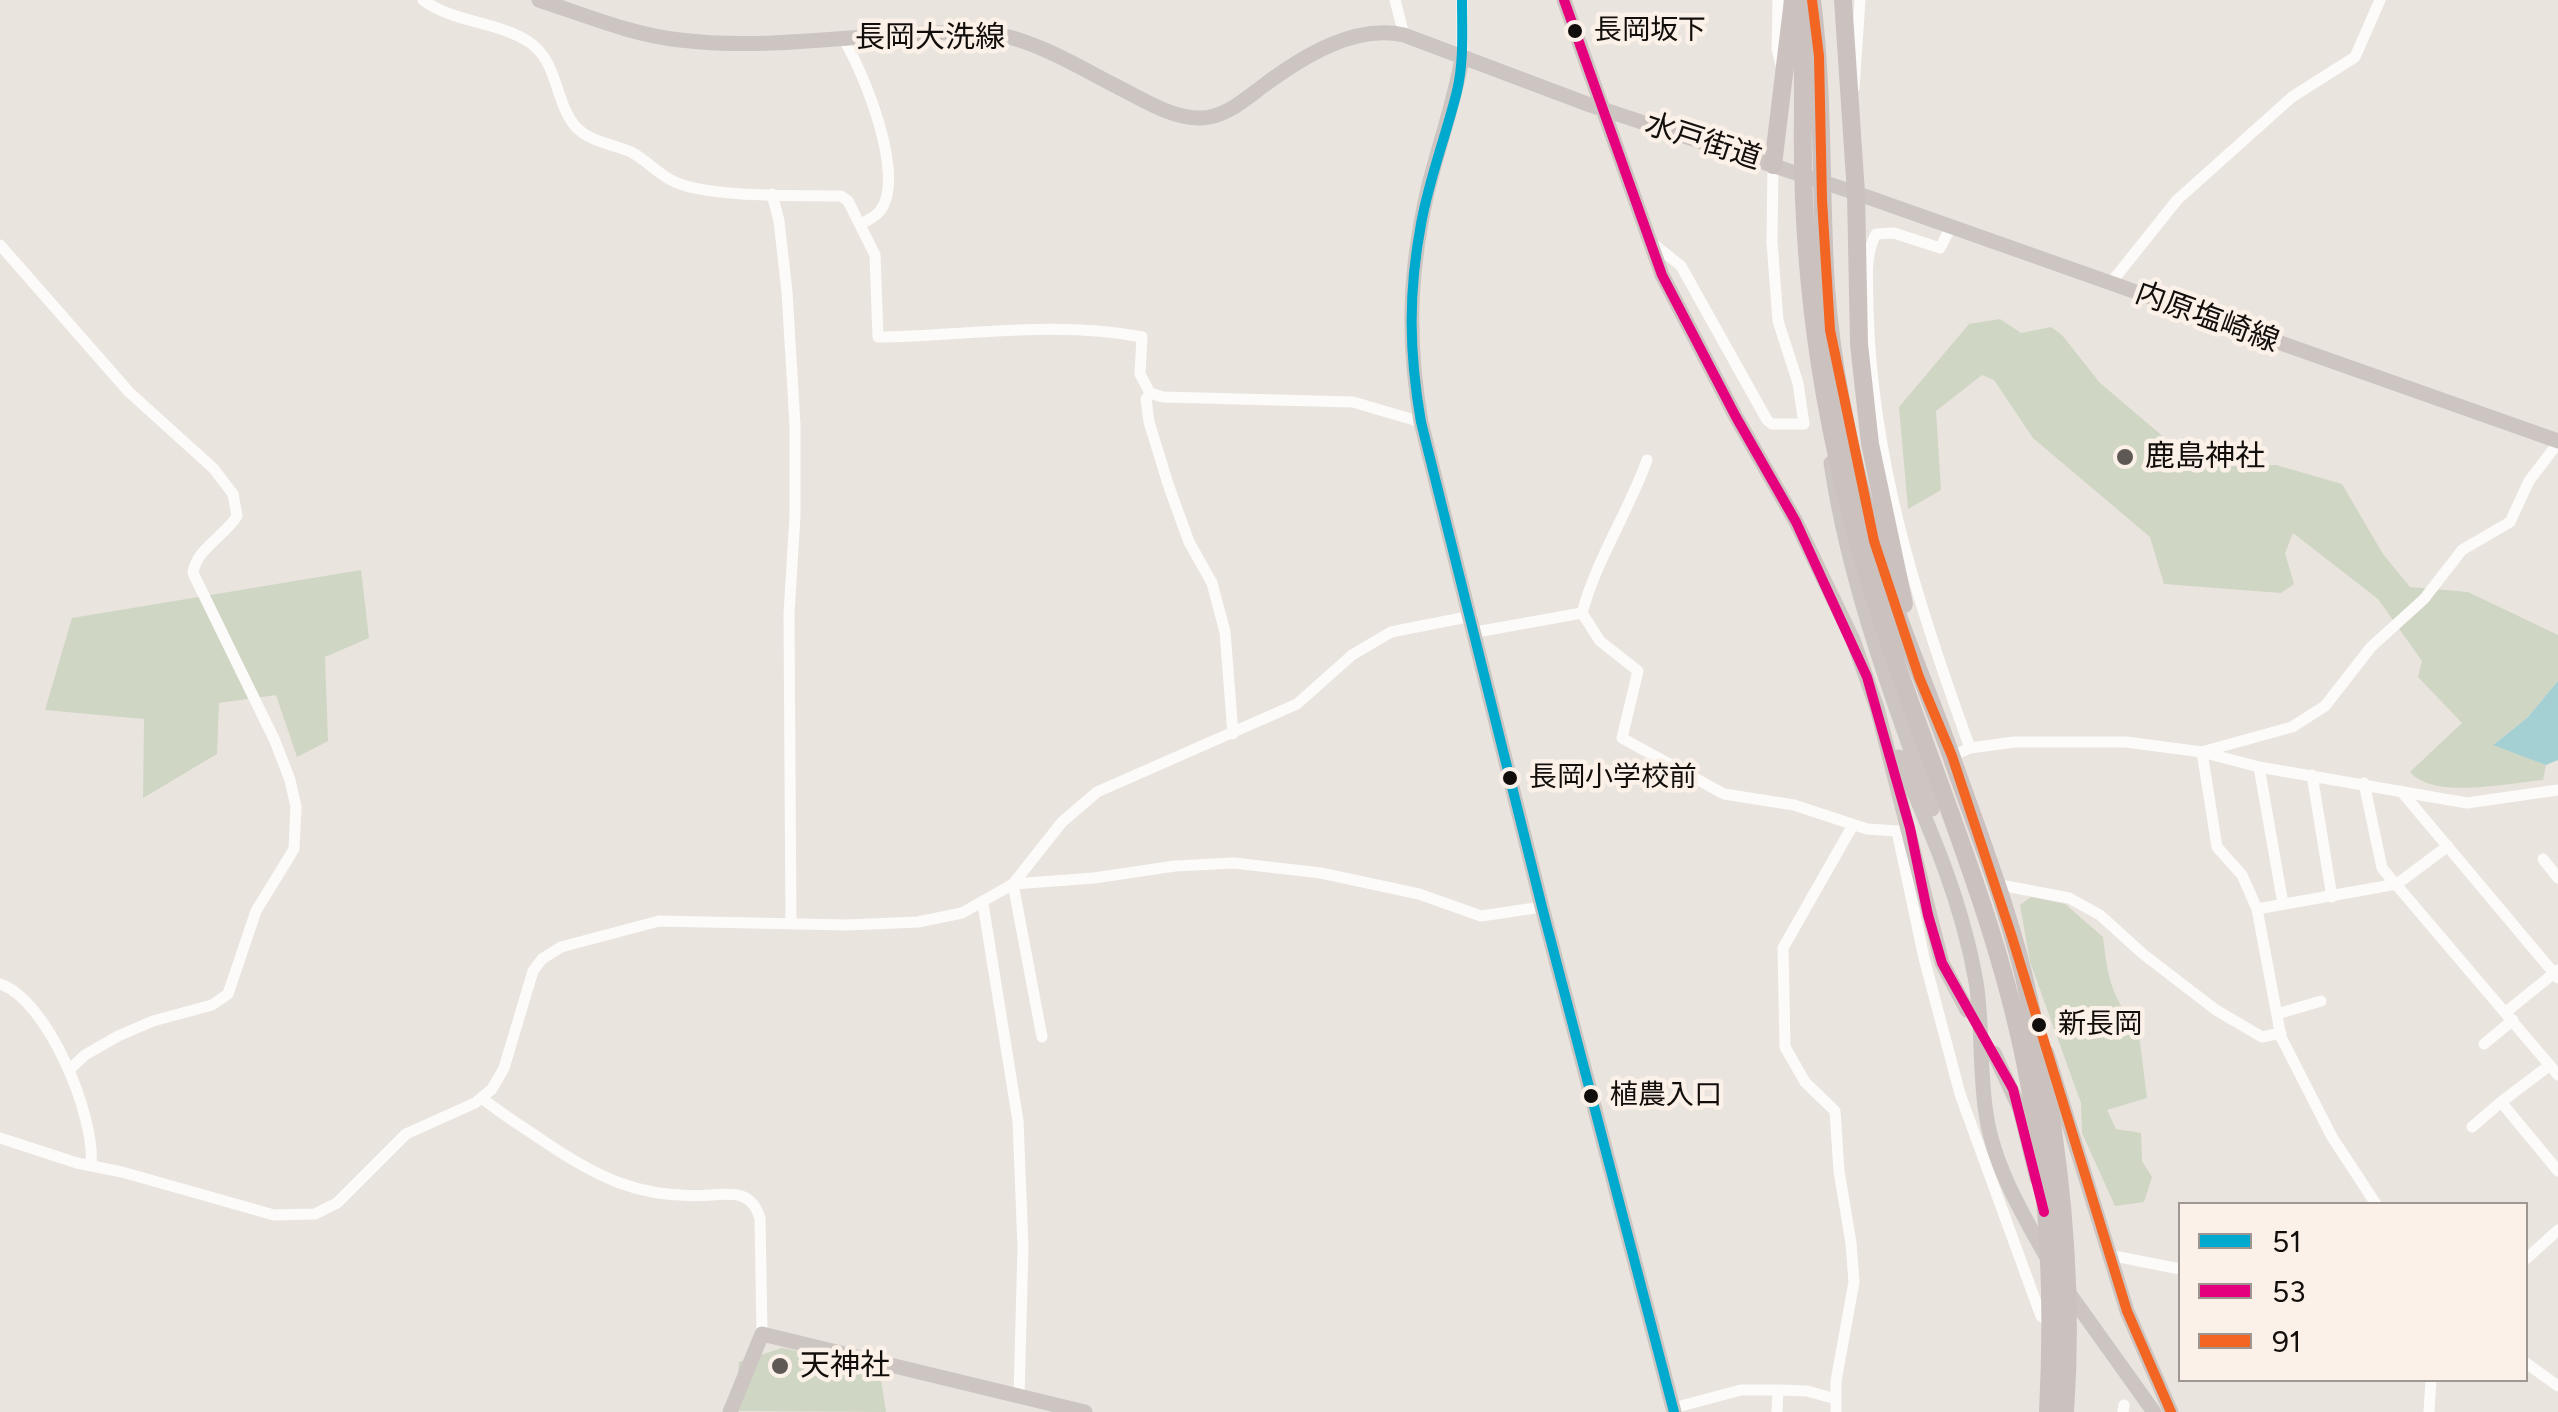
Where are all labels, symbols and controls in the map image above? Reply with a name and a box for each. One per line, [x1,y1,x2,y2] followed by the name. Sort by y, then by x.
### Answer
[1594,14,1706,48] place label: 長岡坂下
[855,20,1005,56] street label: 長岡大洗線
[1565,21,1585,41] marker: 長岡坂下
[1640,106,1766,178] street label: 水戸街道
[2130,275,2284,361] street label: 内原塩崎線
[2145,439,2265,475] place label: 鹿島神社
[2114,446,2136,468] marker: 鹿島神社
[1529,761,1697,795] place label: 長岡小学校前
[1500,768,1520,788] marker: 長岡小学校前
[2058,1008,2142,1042] place label: 新長岡
[2029,1015,2049,1035] marker: 新長岡
[1610,1079,1722,1113] place label: 植農入口
[1581,1086,1601,1106] marker: 植農入口
[2178,1202,2528,1382] legend
[2272,1223,2302,1260] text: 51
[2272,1273,2306,1310] text: 53
[2272,1323,2301,1360] text: 91
[800,1348,890,1384] place label: 天神社
[769,1355,791,1377] marker: 天神社

